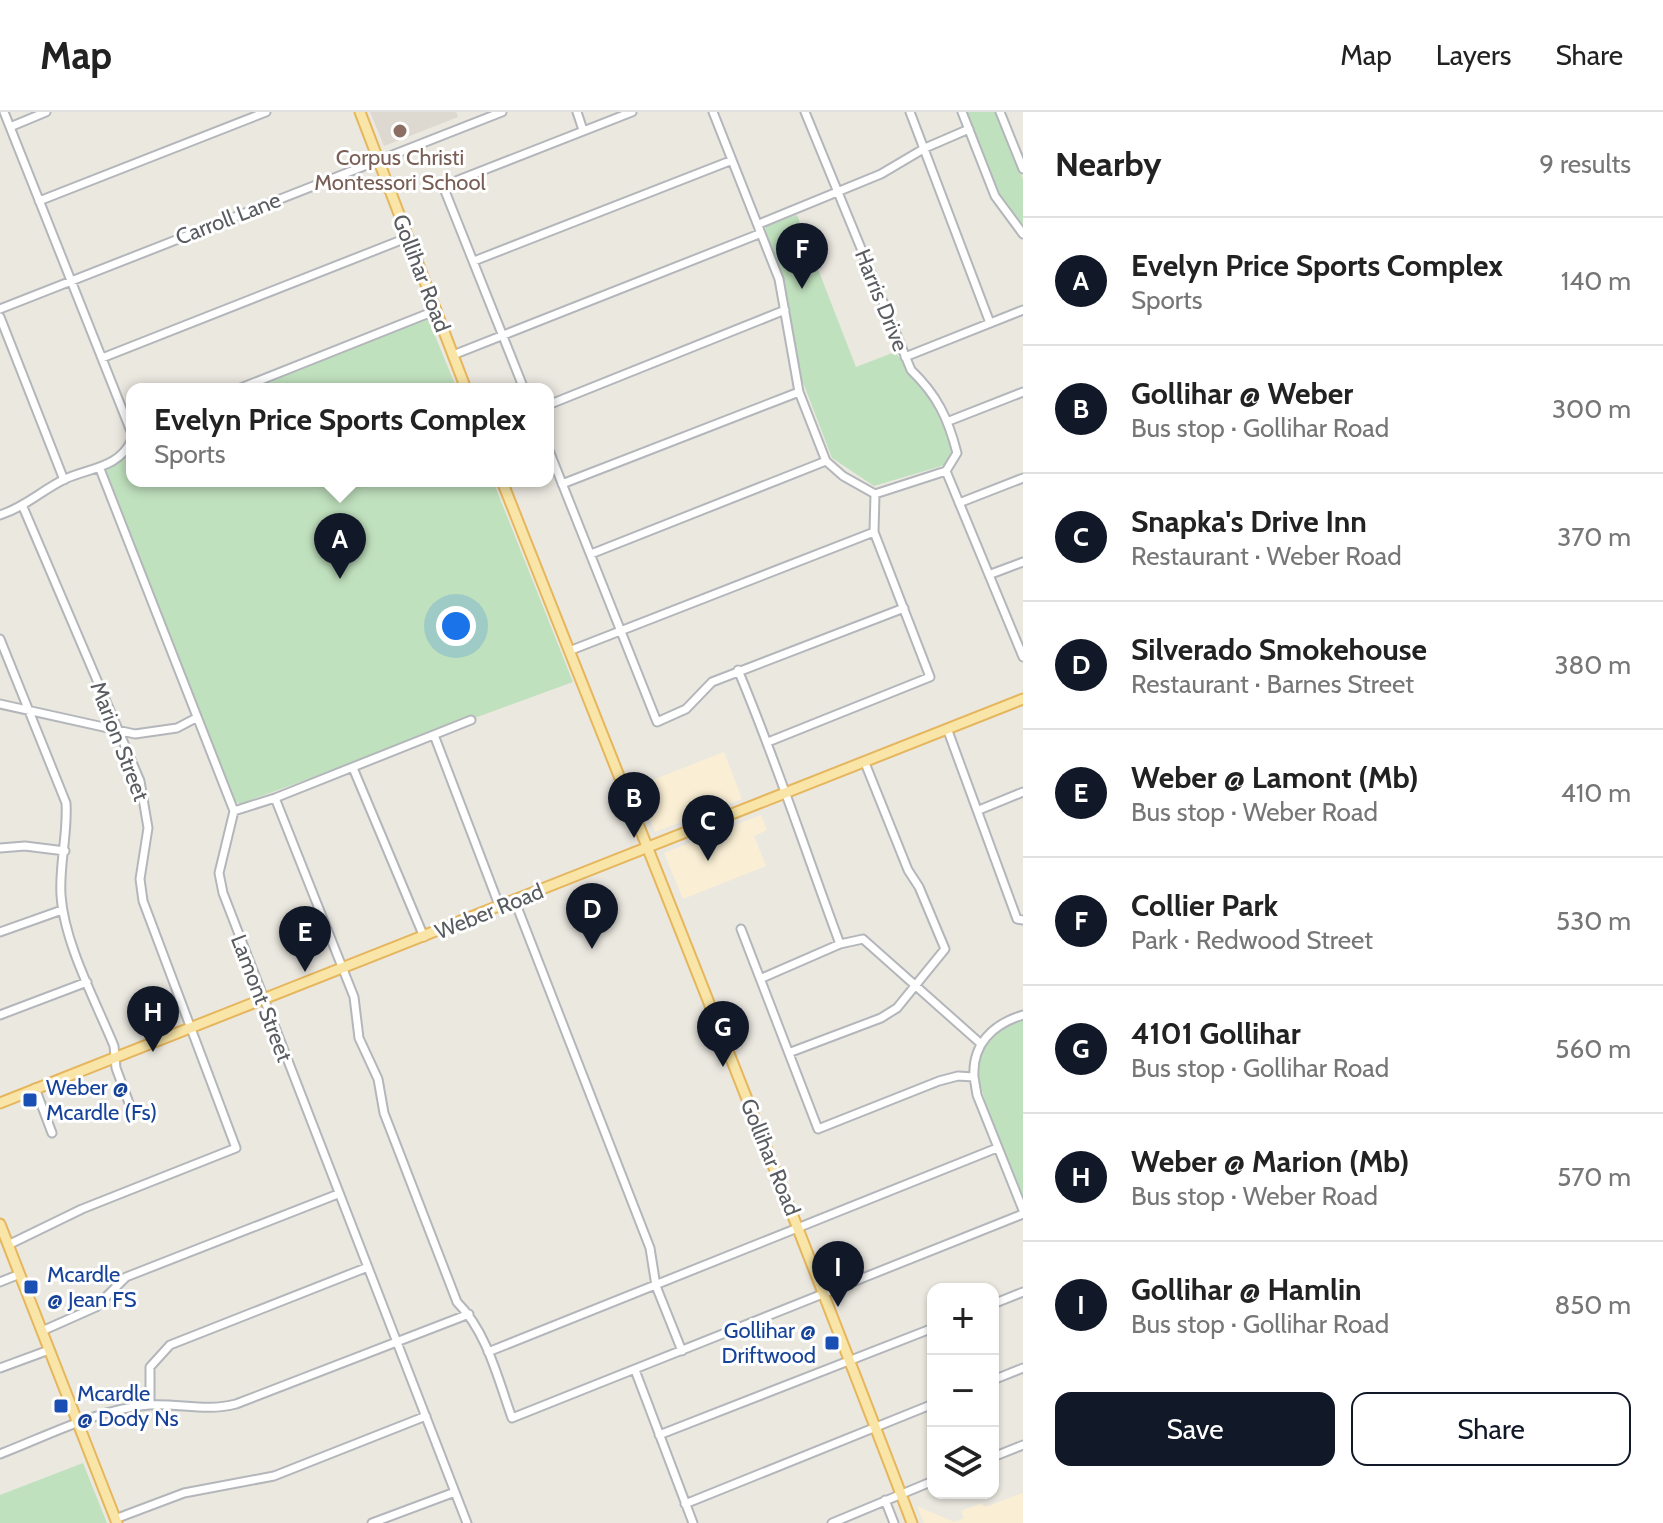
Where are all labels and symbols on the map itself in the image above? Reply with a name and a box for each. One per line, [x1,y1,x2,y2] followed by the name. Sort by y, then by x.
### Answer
[391,122,409,140] marker: Corpus Christi Montessori School
[314,144,487,196] place label: Corpus Christi Montessori School
[172,186,285,251] street label: Carroll Lane
[387,210,456,336] street label: Gollihar Road
[776,223,828,289] pin: F
[849,245,914,355] street label: Harris Drive
[314,513,366,579] pin: A
[436,606,476,646] your location
[84,678,155,805] street label: Marion Street
[608,772,660,838] pin: B
[682,795,734,861] pin: C
[431,878,547,945] street label: Weber Road
[566,883,618,949] pin: D
[279,906,331,972] pin: E
[225,931,298,1066] street label: Lamont Street
[127,986,179,1052] pin: H
[697,1001,749,1067] pin: G
[46,1074,157,1126] place label: Weber @ Mcardle (Fs)
[21,1091,39,1109] marker: Weber @ Mcardle (Fs)
[735,1095,806,1220] street label: Gollihar Road
[812,1241,864,1307] pin: I
[47,1261,137,1313] place label: Mcardle @ Jean FS
[22,1278,40,1296] marker: Mcardle @ Jean FS
[722,1317,816,1369] place label: Gollihar @ Driftwood
[823,1334,841,1352] marker: Gollihar @ Driftwood
[77,1380,179,1432] place label: Mcardle @ Dody Ns
[52,1397,70,1415] marker: Mcardle @ Dody Ns

